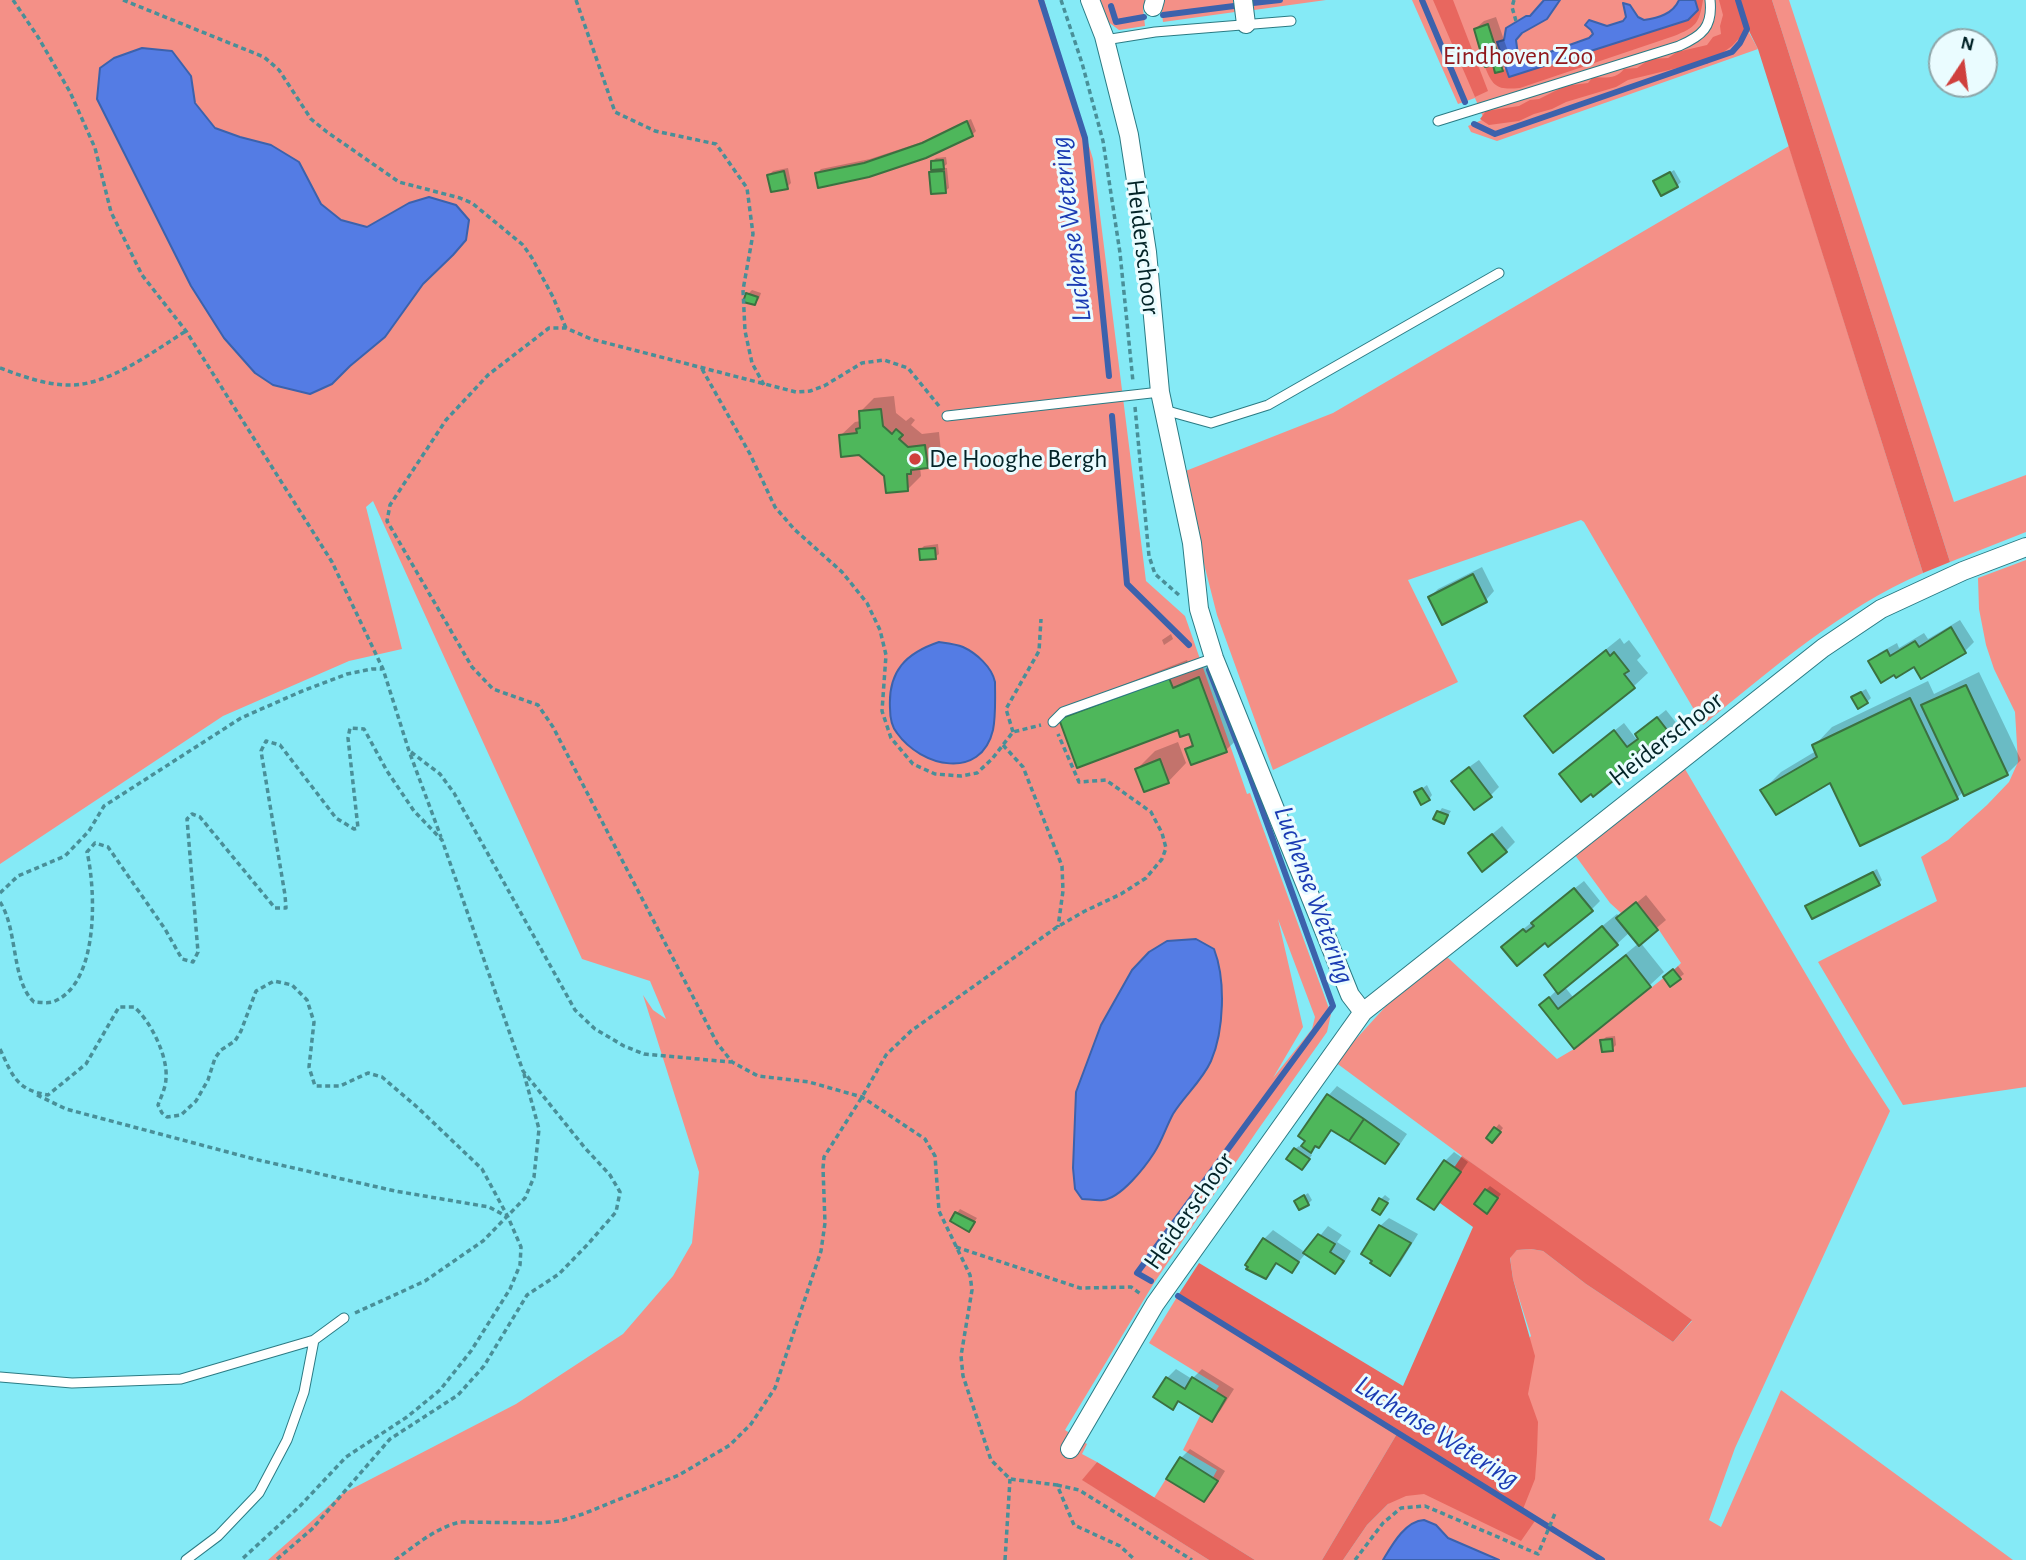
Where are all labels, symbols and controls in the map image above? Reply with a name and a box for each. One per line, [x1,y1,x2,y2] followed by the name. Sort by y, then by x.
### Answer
[1928,28,1998,98] north arrow
[1959,33,1976,55] text: N
[1443,40,1593,72] park label: Eindhoven Zoo
[1043,134,1099,324] water label: Luchense Wetering
[1119,177,1167,317] street label: Heiderschoor
[929,443,1108,475] place label: De Hooghe Bergh
[907,451,923,467] marker: De Hooghe Bergh
[1603,685,1729,793] street label: Heiderschoor
[1266,801,1362,989] water label: Luchense Wetering
[1137,1146,1241,1276] street label: Heiderschoor
[1349,1368,1525,1496] water label: Luchense Wetering

